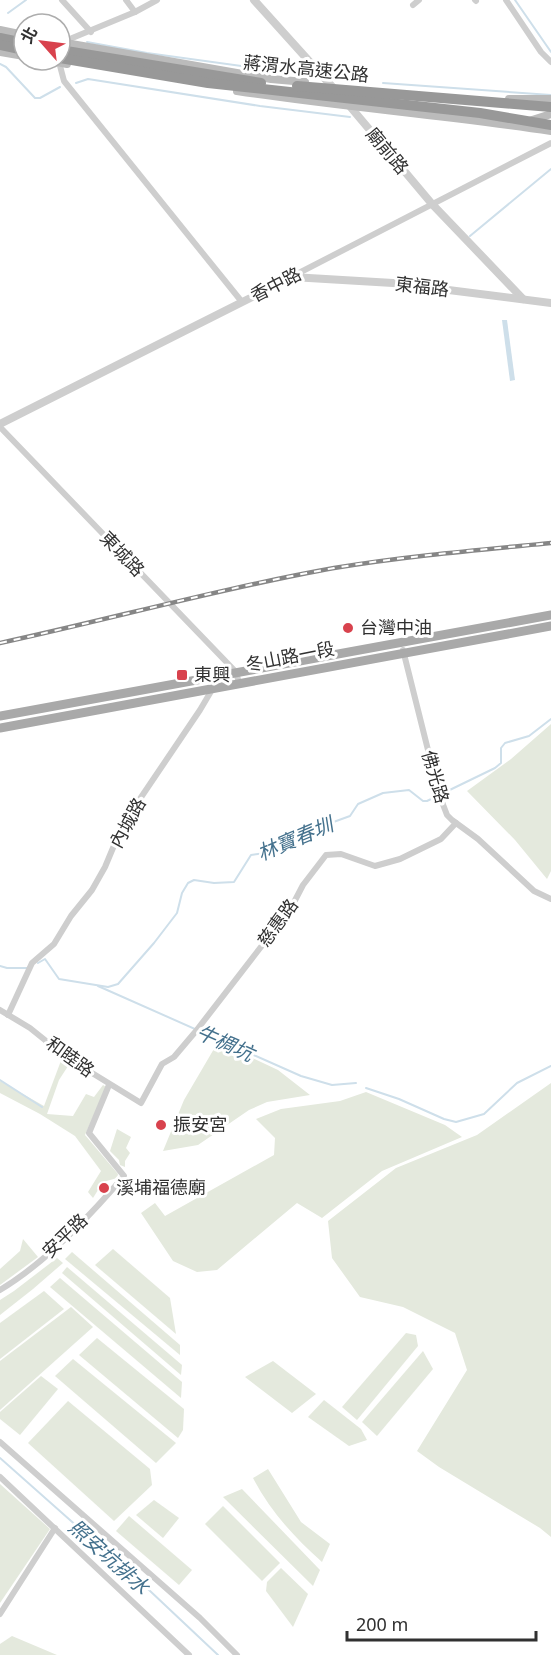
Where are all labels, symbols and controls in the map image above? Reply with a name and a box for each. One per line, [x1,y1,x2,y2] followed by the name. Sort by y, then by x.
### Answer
[12,12,72,72] north arrow
[15,23,42,47] text: 北
[242,49,370,87] street label: 蔣渭水高速公路
[361,122,414,179] street label: 廟前路
[246,261,305,307] street label: 香中路
[394,271,450,301] street label: 東福路
[95,526,150,581] street label: 東城路
[360,615,432,639] place label: 台灣中油
[341,621,355,635] marker: 台灣中油
[243,636,336,676] street label: 冬山路一段
[194,662,230,686] place label: 東興
[175,668,189,682] marker: 東興
[417,747,455,806] street label: 佛光路
[104,793,151,852] street label: 內城路
[253,809,340,867] water label: 林寶春圳
[252,894,303,951] street label: 慈惠路
[192,1018,261,1068] water label: 牛椆坑
[42,1031,99,1082] street label: 和睦路
[173,1112,227,1136] place label: 振安宮
[154,1118,168,1132] marker: 振安宮
[116,1175,206,1199] place label: 溪埔福德廟
[97,1181,111,1195] marker: 溪埔福德廟
[37,1208,92,1263] street label: 安平路
[63,1513,156,1601] water label: 照安坑排水
[347,1604,536,1642] scale bar
[356,1612,408,1636] text: 200 m

